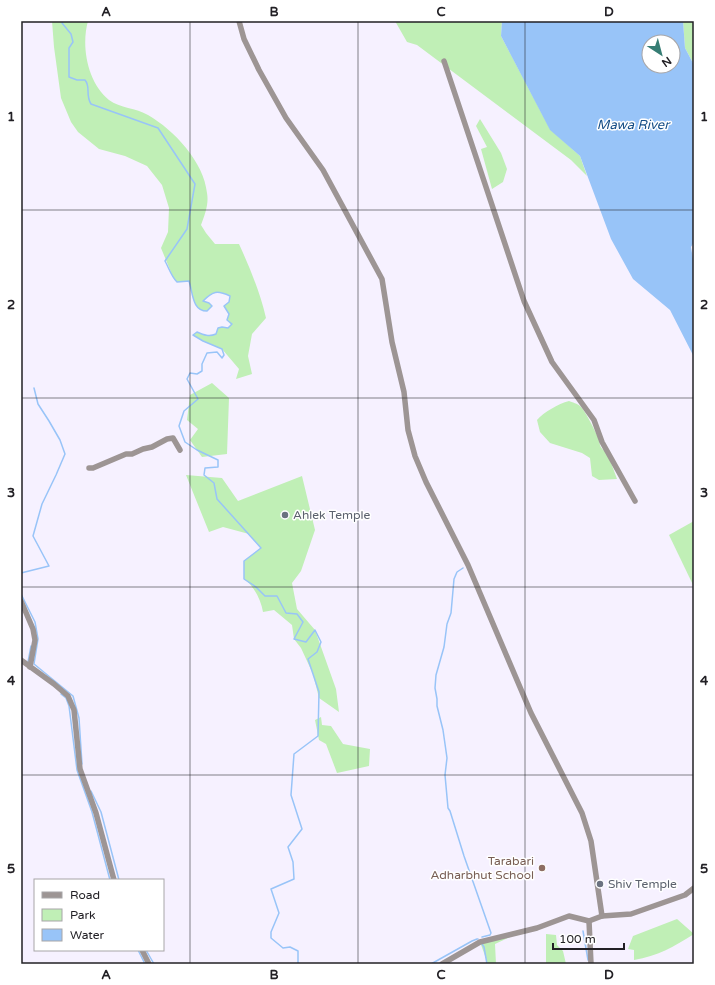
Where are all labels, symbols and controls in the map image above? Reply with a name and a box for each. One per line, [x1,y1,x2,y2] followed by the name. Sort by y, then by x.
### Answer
[101,4,111,20] text: A
[269,4,279,20] text: B
[436,4,446,20] text: C
[604,4,614,20] text: D
[641,34,681,74] north arrow
[659,54,674,70] text: N
[7,109,15,125] text: 1
[700,109,708,125] text: 1
[597,117,671,133] water label: Mawa River
[7,297,15,313] text: 2
[700,297,708,313] text: 2
[7,485,15,501] text: 3
[700,485,708,501] text: 3
[293,508,371,522] place label: Ahlek Temple
[280,510,290,520] marker: Ahlek Temple
[7,673,16,689] text: 4
[700,673,709,689] text: 4
[430,854,534,882] place label: Tarabari Adharbhut School
[7,861,15,877] text: 5
[700,861,708,877] text: 5
[537,863,547,873] marker: Tarabari Adharbhut School
[608,877,677,891] place label: Shiv Temple
[34,879,164,951] legend
[595,879,605,889] marker: Shiv Temple
[70,888,100,902] text: Road
[70,908,96,922] text: Park
[553,925,624,951] scale bar
[70,928,105,942] text: Water
[559,932,596,946] text: 100 m
[101,967,111,983] text: A
[269,967,279,983] text: B
[436,967,446,983] text: C
[604,967,614,983] text: D

